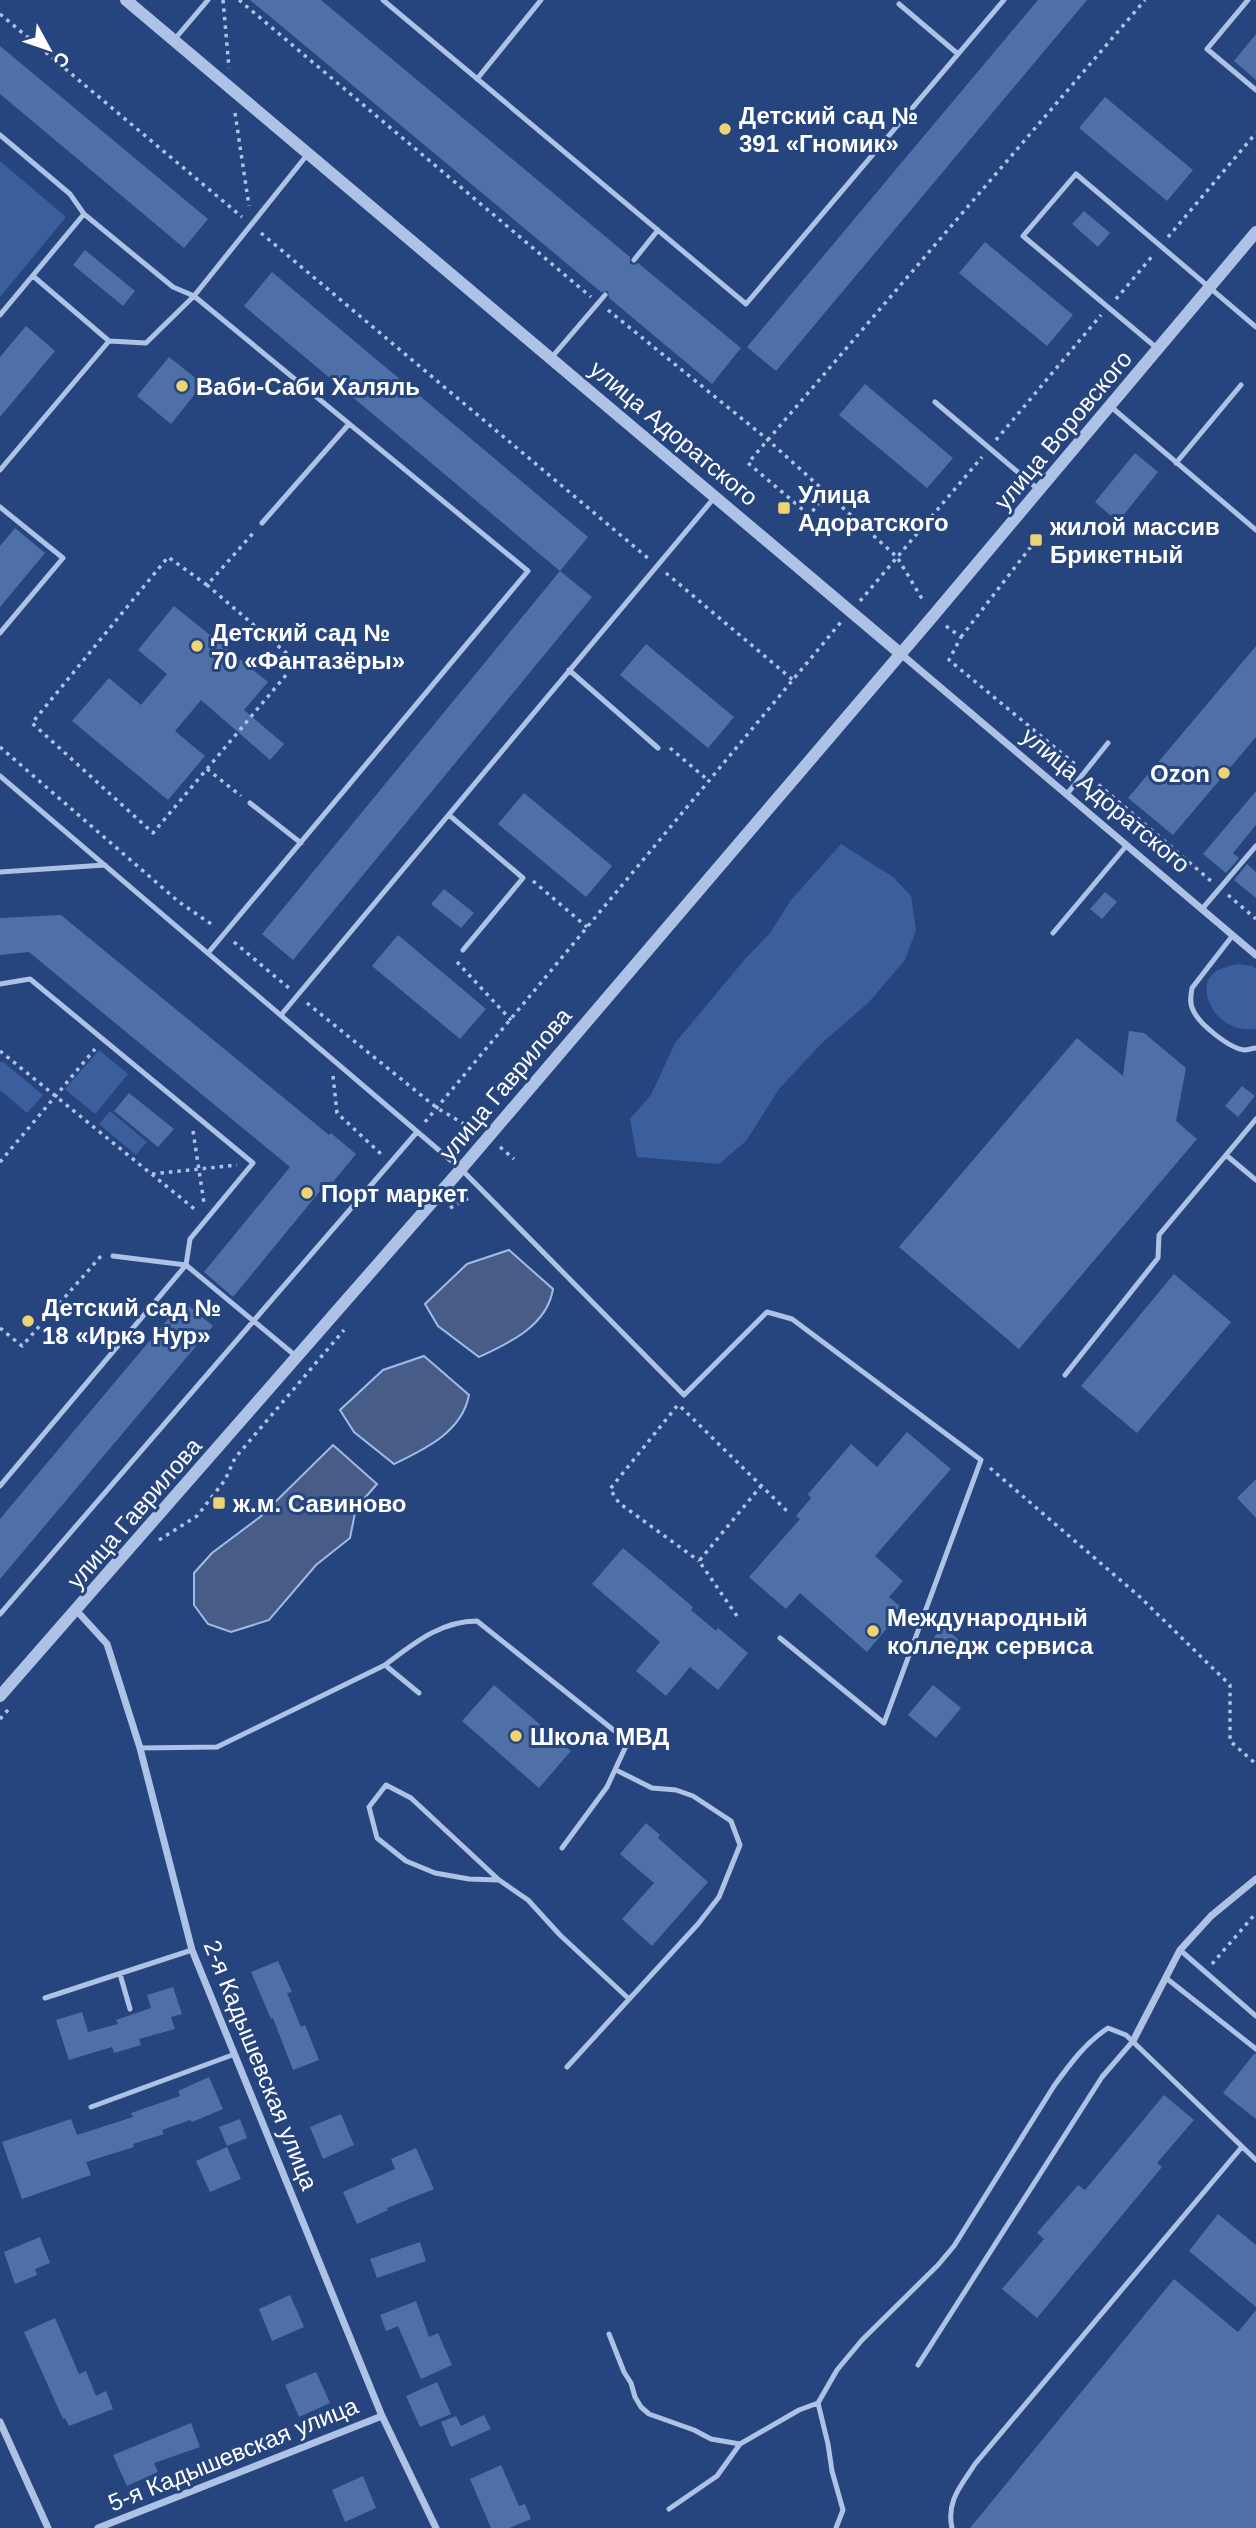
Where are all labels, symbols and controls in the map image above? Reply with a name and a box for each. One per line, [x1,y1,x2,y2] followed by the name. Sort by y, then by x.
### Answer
[14,14,84,84] north arrow
[49,48,74,72] text: С
[739,102,918,157] place label: Детский сад № 391 «Гномик»
[717,121,733,137] marker: Детский сад № 391 «Гномик»
[989,345,1137,515] street label: улица Воровского
[585,355,763,511] street label: улица Адоратского
[196,373,420,400] place label: Ваби-Саби Халяль
[174,378,190,394] marker: Ваби-Саби Халяль
[798,481,949,536] place label: Улица Адоратского
[776,500,792,516] marker: Улица Адоратского
[1049,513,1220,568] place label: жилой массив Брикетный
[1028,532,1044,548] marker: жилой массив Брикетный
[211,619,405,674] place label: Детский сад № 70 «Фантазёры»
[189,638,205,654] marker: Детский сад № 70 «Фантазёры»
[1017,722,1195,878] street label: улица Адоратского
[1150,760,1210,787] place label: Ozon
[1216,765,1232,781] marker: Ozon
[433,1002,577,1166] street label: улица Гаврилова
[321,1180,468,1207] place label: Порт маркет
[299,1185,315,1201] marker: Порт маркет
[42,1294,221,1349] place label: Детский сад № 18 «Иркэ Нур»
[20,1313,36,1329] marker: Детский сад № 18 «Иркэ Нур»
[61,1432,207,1594] street label: улица Гаврилова
[232,1490,407,1517] place label: ж.м. Савиново
[211,1495,227,1511] marker: ж.м. Савиново
[887,1604,1094,1659] place label: Международный колледж сервиса
[865,1623,881,1639] marker: Международный колледж сервиса
[530,1723,669,1750] place label: Школа МВД
[508,1728,524,1744] marker: Школа МВД
[199,1936,324,2194] street label: 2-я Кадышевская улица
[104,2391,362,2516] street label: 5-я Кадышевская улица

